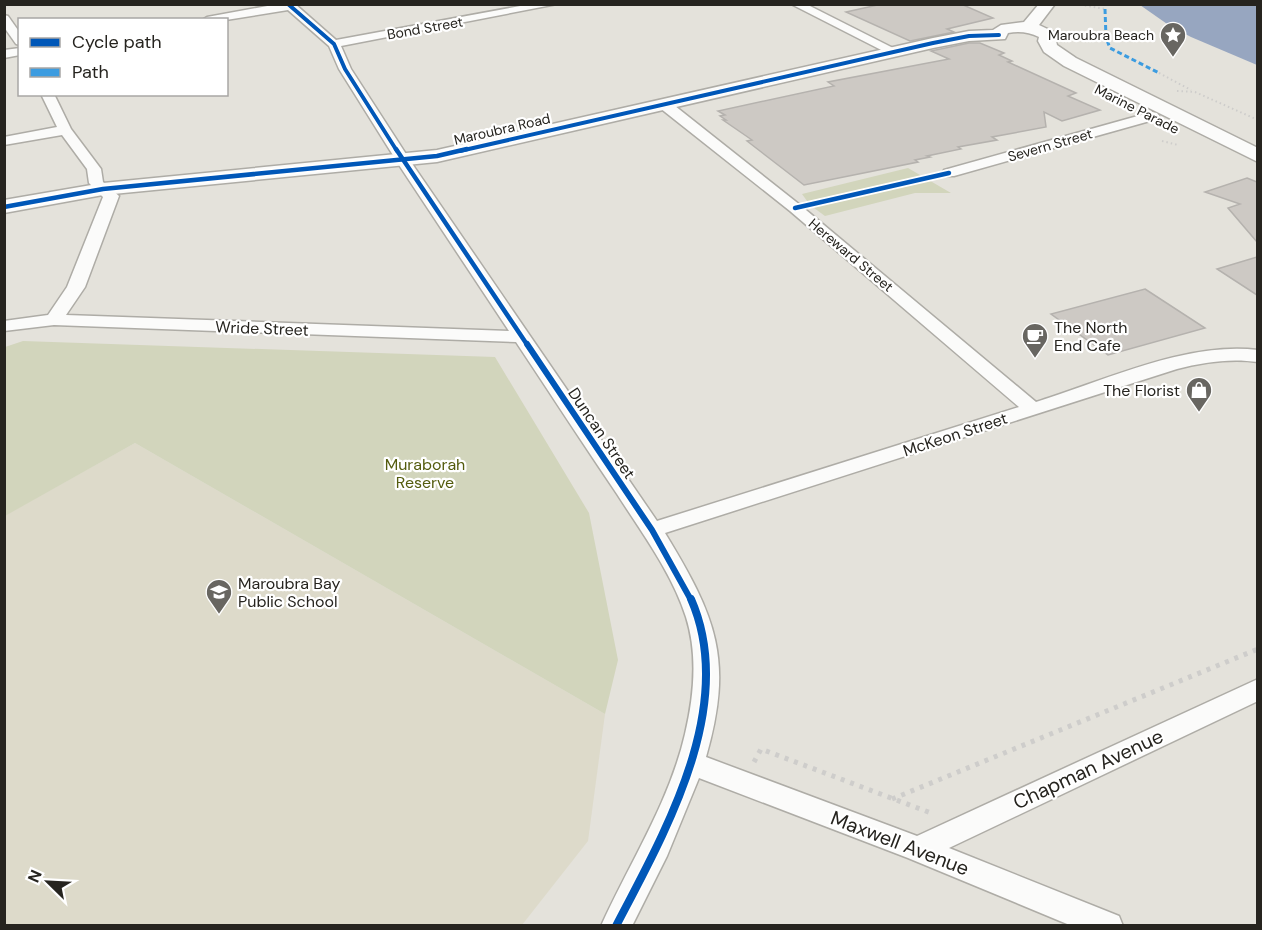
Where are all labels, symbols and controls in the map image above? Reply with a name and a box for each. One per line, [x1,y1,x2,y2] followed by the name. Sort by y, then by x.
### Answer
[386,12,464,44] street label: Bond Street
[18,18,228,96] legend
[1158,20,1188,58] place icon: Maroubra Beach
[1048,26,1154,44] place label: Maroubra Beach
[72,30,162,54] text: Cycle path
[72,60,109,84] text: Path
[1092,80,1182,138] street label: Marine Parade
[452,109,552,149] street label: Maroubra Road
[1006,124,1094,166] street label: Severn Street
[805,214,897,296] street label: Hereward Street
[215,316,309,341] street label: Wride Street
[1054,317,1127,356] place label: The North End Cafe
[1020,321,1050,359] cafe icon: The North End Cafe
[1184,375,1214,413] shop icon: The Florist
[1103,380,1180,401] place label: The Florist
[563,383,640,483] street label: Duncan Street
[900,408,1010,461] street label: McKeon Street
[385,454,465,493] park label: Muraborah Reserve
[238,573,340,612] place label: Maroubra Bay Public School
[204,577,234,615] school or university icon: Maroubra Bay Public School
[1009,723,1167,815] street label: Chapman Avenue
[827,805,973,881] street label: Maxwell Avenue
[18,852,78,912] north arrow
[23,867,47,886] text: N

